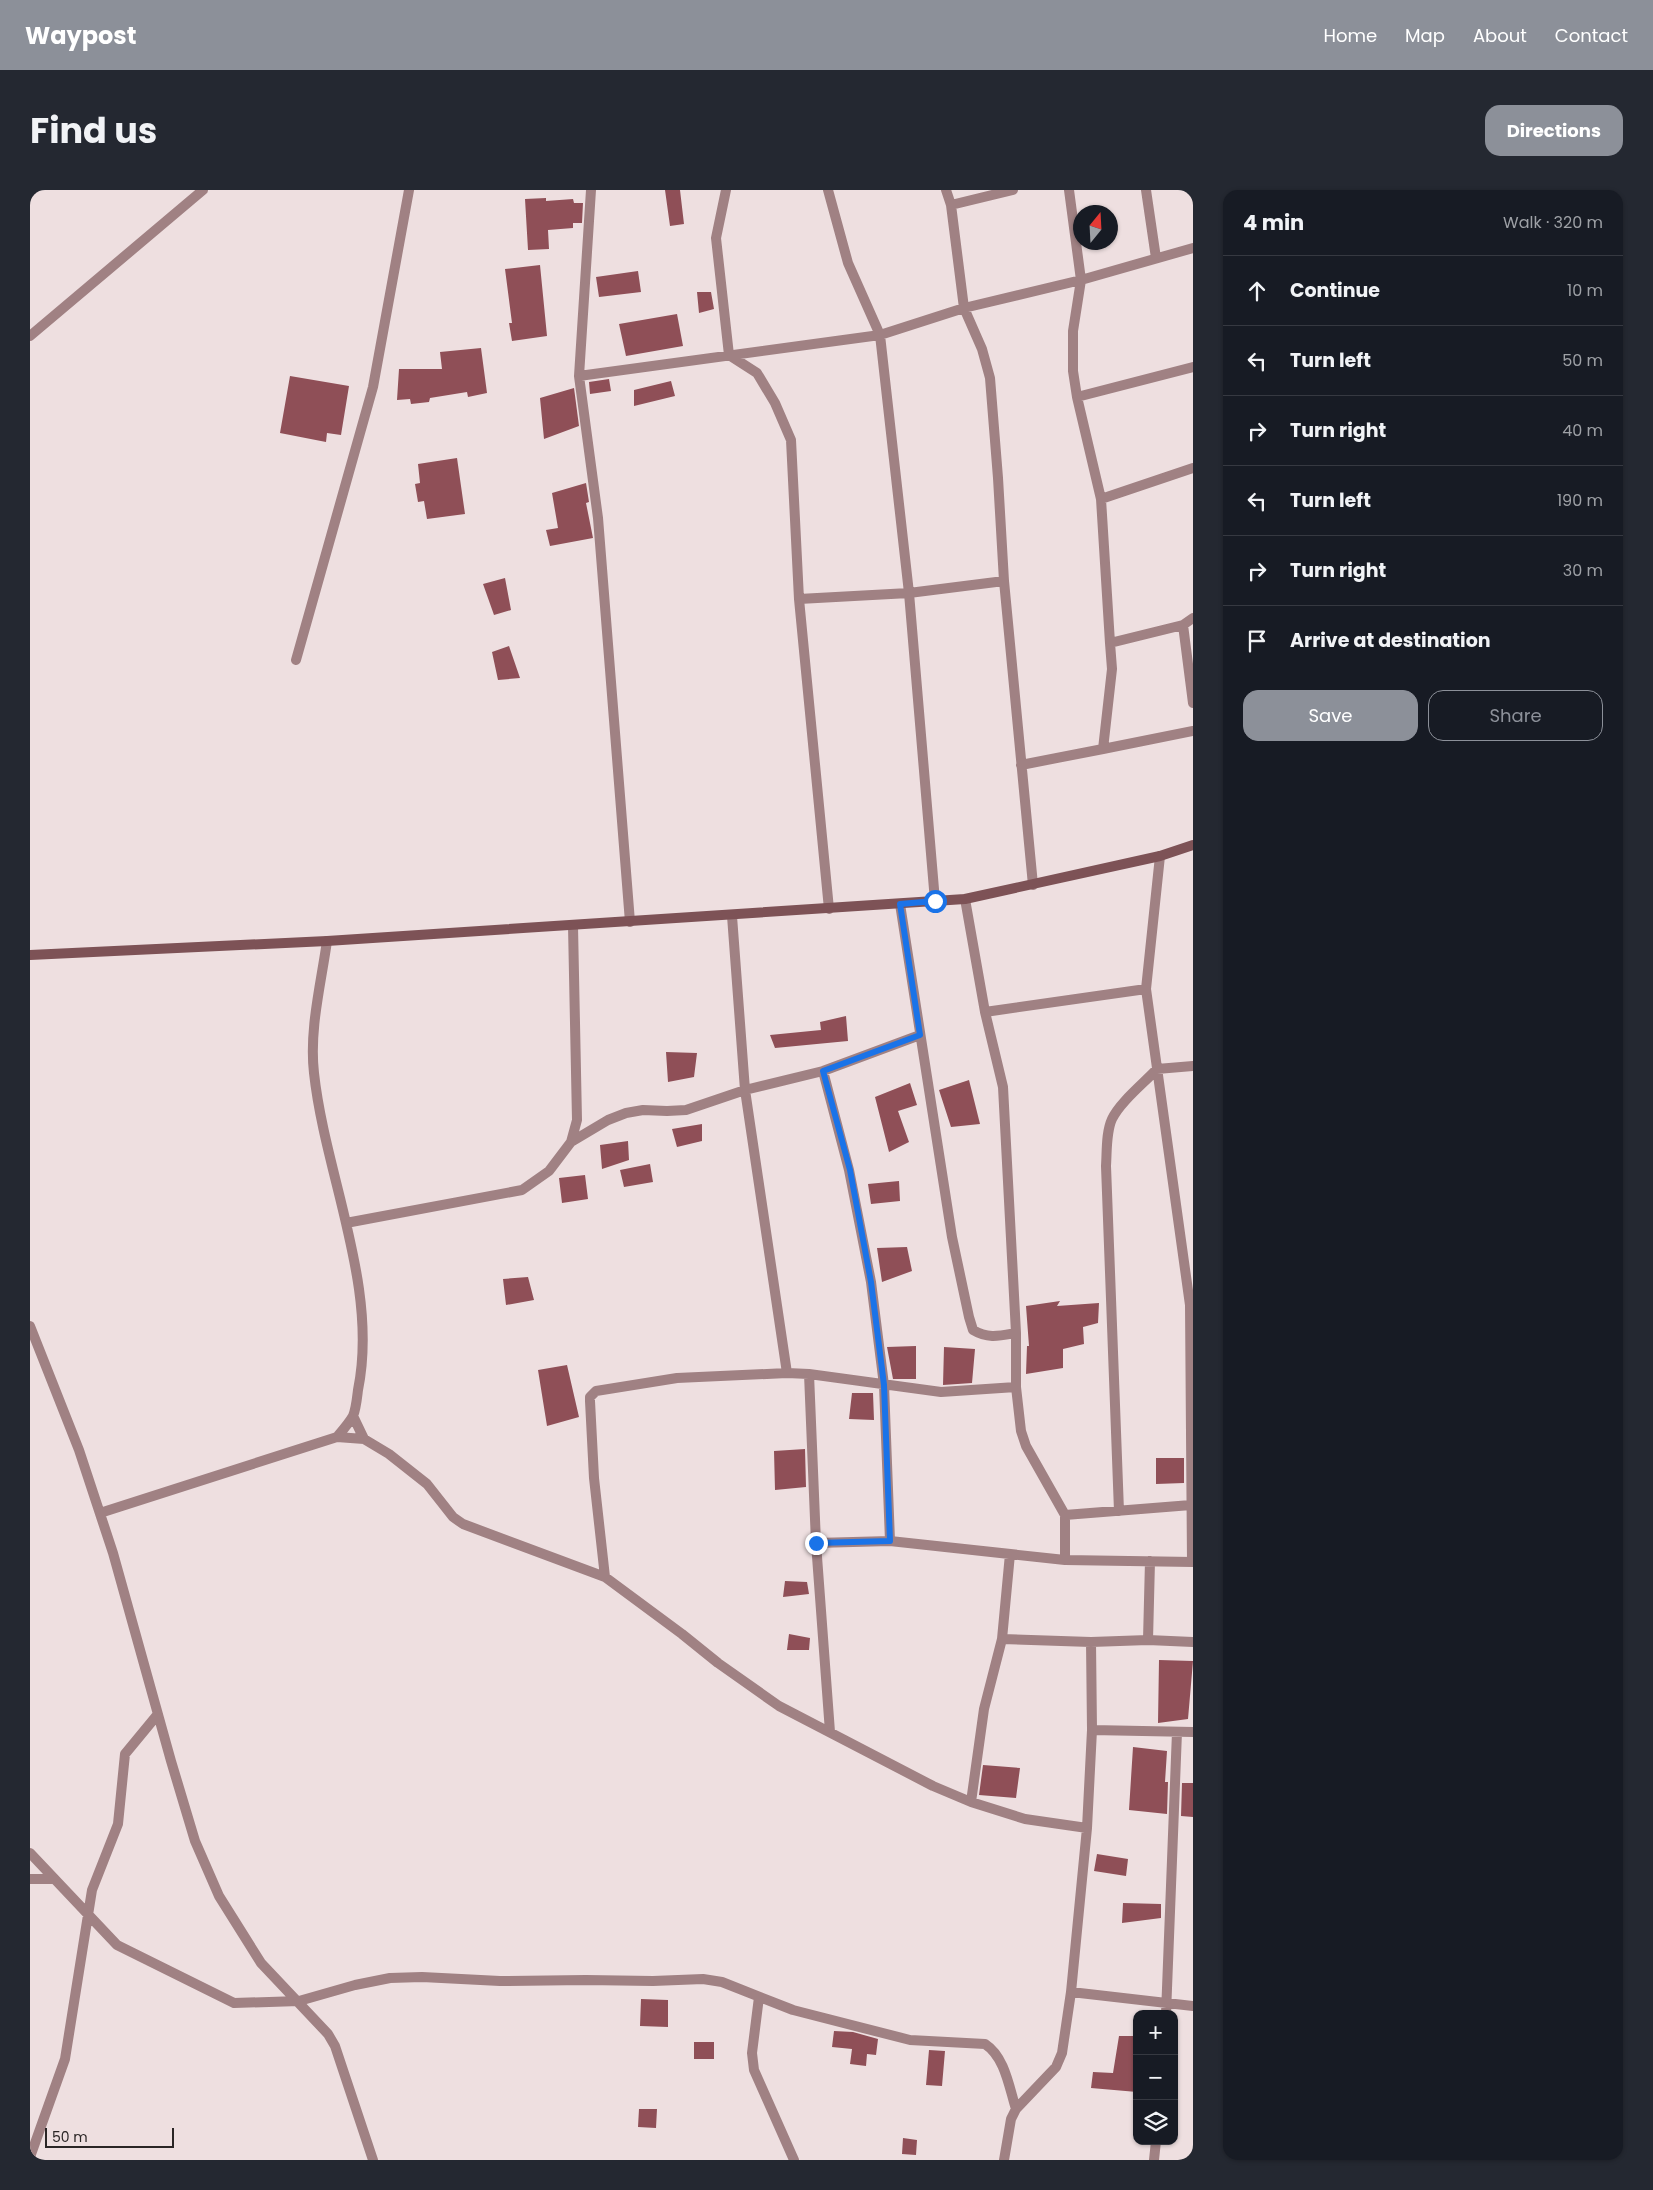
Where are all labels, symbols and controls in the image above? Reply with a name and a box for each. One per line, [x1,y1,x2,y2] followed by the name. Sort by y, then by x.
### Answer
[25,19,136,52] text: Waypost
[1323,23,1377,48] text: Home
[1405,23,1445,48] text: Map
[1473,23,1527,48] text: About
[1555,23,1628,48] text: Contact
[1485,105,1623,156] button: Directions
[30,106,157,155] text: Find us
[1073,205,1118,250] north arrow
[1243,208,1304,237] text: 4 min
[1503,211,1603,234] text: Walk · 320 m
[1243,277,1271,305] icon: ahead
[1290,277,1380,304] text: Continue
[1567,279,1603,302] text: 10 m
[1243,347,1271,375] icon: left
[1290,347,1371,374] text: Turn left
[1562,349,1603,372] text: 50 m
[1243,417,1271,445] icon: right
[1290,417,1386,444] text: Turn right
[1562,419,1603,442] text: 40 m
[1243,487,1271,515] icon: left
[1290,487,1371,514] text: Turn left
[1557,489,1603,512] text: 190 m
[1243,557,1271,585] icon: right
[1290,557,1386,584] text: Turn right
[1563,559,1603,582] text: 30 m
[1243,627,1271,655] icon: arrive
[1290,627,1491,654] text: Arrive at destination
[1243,690,1418,741] button: Save
[1428,690,1603,741] button: Share
[924,890,947,913] route start
[805,1532,828,1555] route end
[1133,2010,1178,2145] map controls
[1133,2010,1178,2055] button: +
[1133,2055,1178,2100] button: −
[1133,2100,1178,2145] button: layers
[45,2125,174,2148] scale bar
[52,2127,88,2147] text: 50 m

